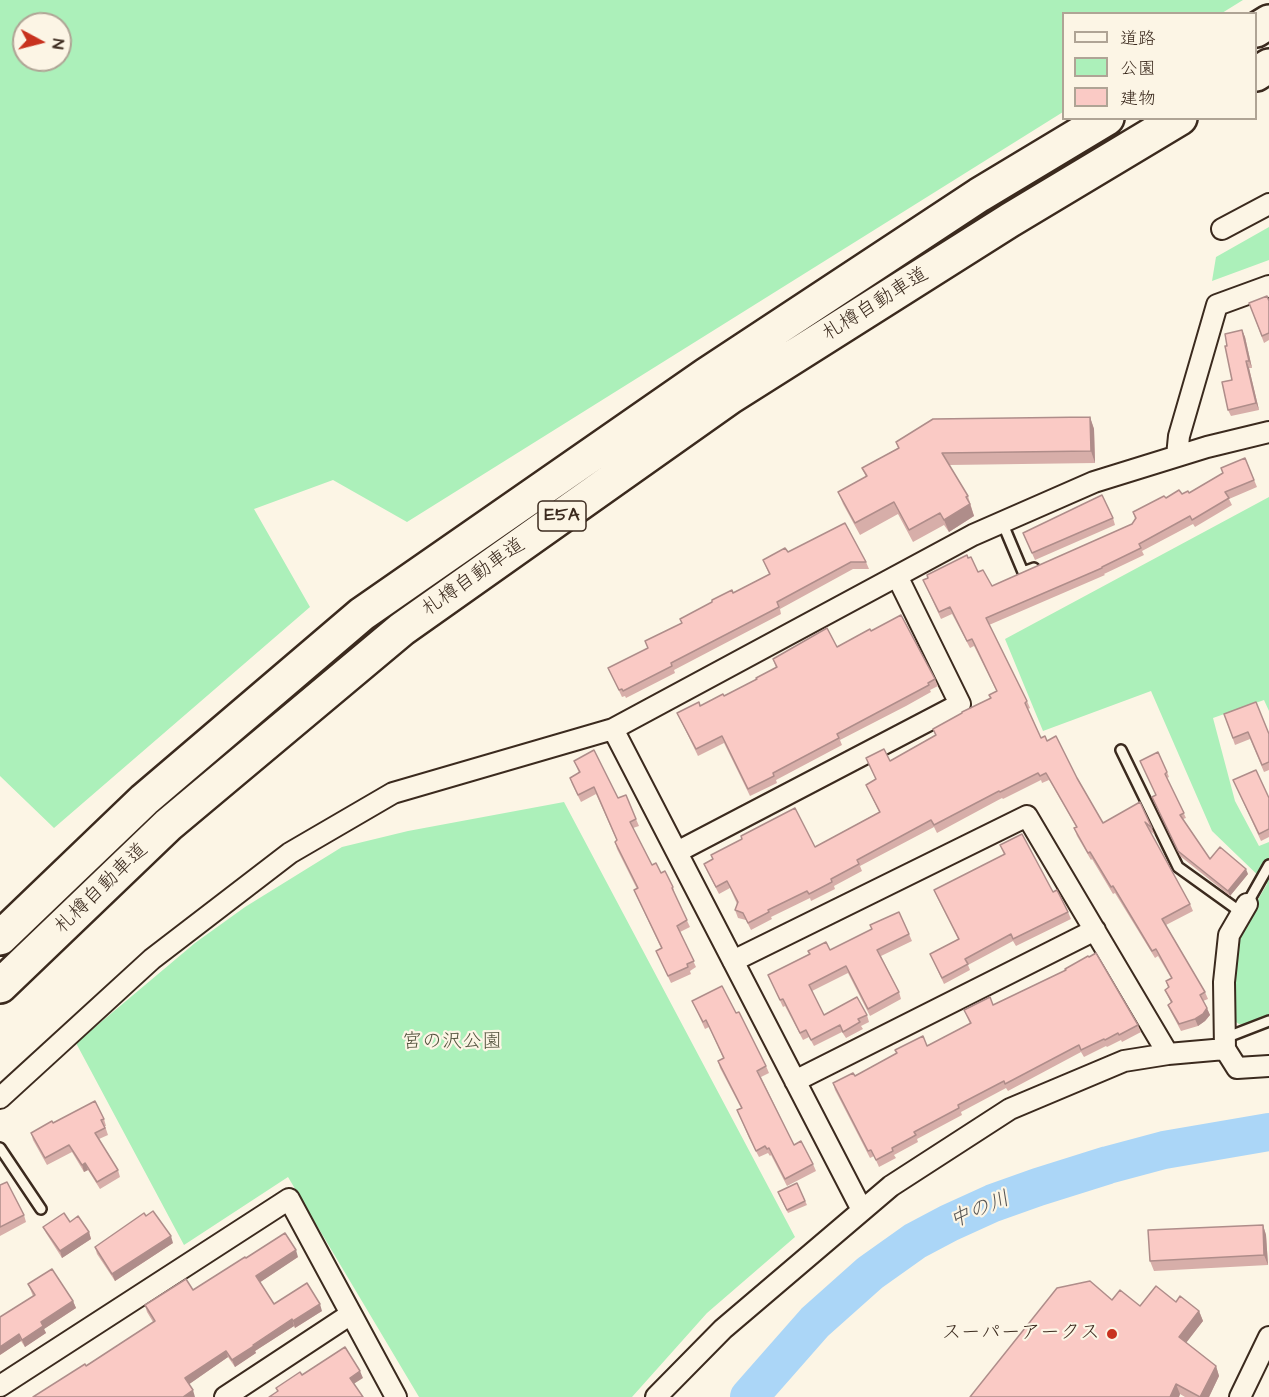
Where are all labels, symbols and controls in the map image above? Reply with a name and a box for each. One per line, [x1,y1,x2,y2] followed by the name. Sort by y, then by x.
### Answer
[12,12,72,72] north arrow
[1062,12,1257,120] legend
[1120,26,1156,51] text: 道路
[46,38,69,50] text: N
[1120,56,1156,81] text: 公園
[1120,86,1156,111] text: 建物
[819,263,933,347] street label: 札樽自動車道
[538,501,586,531] road number: E5A
[418,534,530,622] street label: 札樽自動車道
[51,839,153,939] street label: 札樽自動車道
[402,1031,502,1055] park label: 宮の沢公園
[946,1187,1014,1235] water label: 中の川
[942,1322,1100,1346] place label: スーパーアークス
[1105,1327,1119,1341] marker: スーパーアークス

